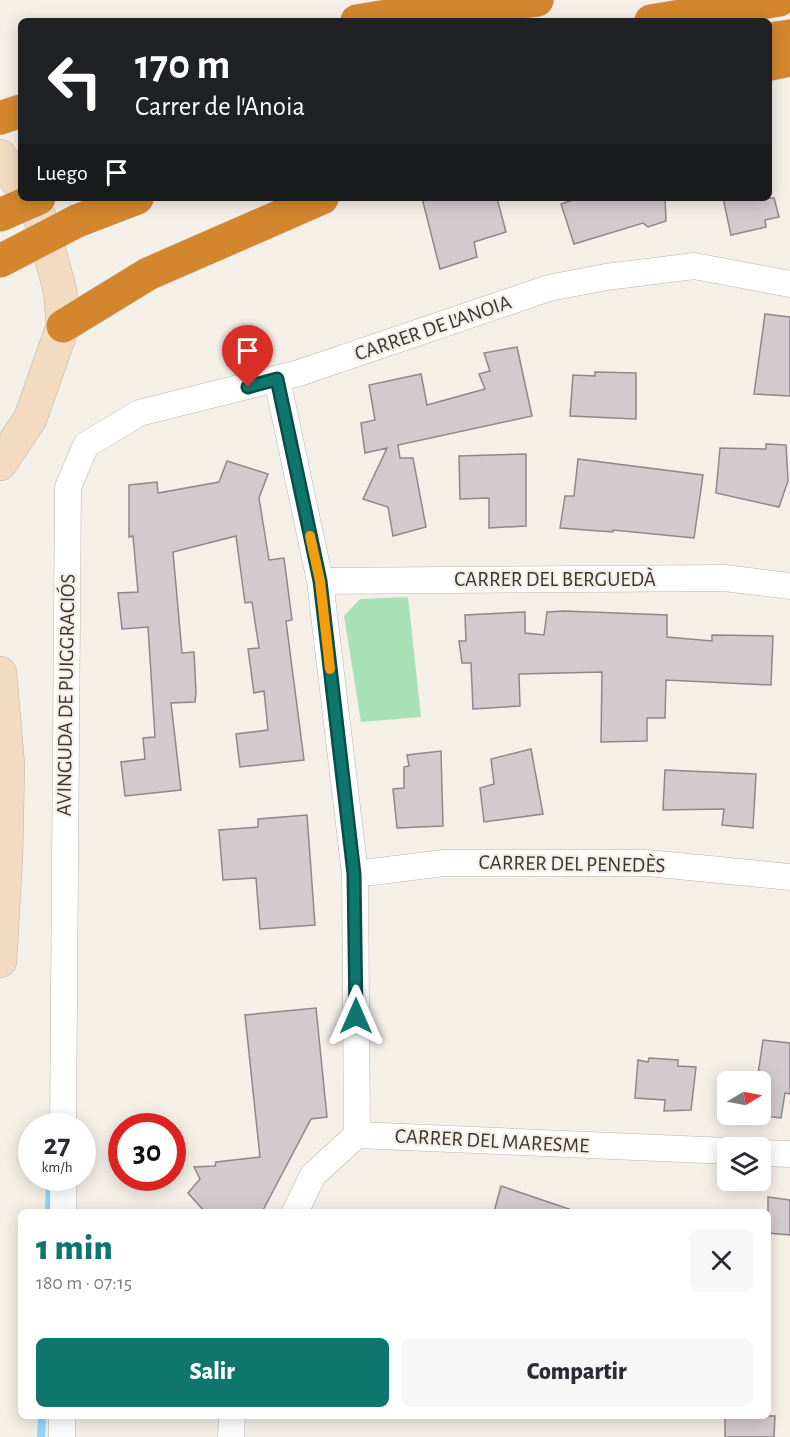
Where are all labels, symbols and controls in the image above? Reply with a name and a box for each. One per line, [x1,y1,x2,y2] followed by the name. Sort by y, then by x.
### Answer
[36,42,114,120] icon: left
[135,44,230,86] text: 170 m
[135,93,305,120] text: Carrer de l'Anoia
[100,156,133,189] icon: arrive
[36,162,88,184] text: Luego
[352,291,514,365] street label: CARRER DE L'ANOIA
[222,325,273,387] pin
[231,334,264,367] icon: arrive
[454,567,656,590] street label: CARRER DEL BERGUEDÀ
[51,574,79,816] street label: AVINGUDA DE PUIGGRACIÓS
[479,850,666,876] street label: CARRER DEL PENEDÈS
[324,984,388,1048] position arrow
[717,1071,771,1125] north arrow
[717,1071,771,1191] map controls
[108,1113,186,1191] speed limit sign: 30
[394,1125,590,1157] street label: CARRER DEL MARESME
[43,1130,71,1160] text: 27
[717,1137,771,1191] button: layers
[42,1160,72,1175] text: km/h
[690,1229,753,1292] button: close
[36,1230,113,1266] text: 1 min
[36,1273,132,1293] text: 180 m · 07:15
[36,1338,389,1407] button: Salir
[401,1338,753,1407] button: Compartir

